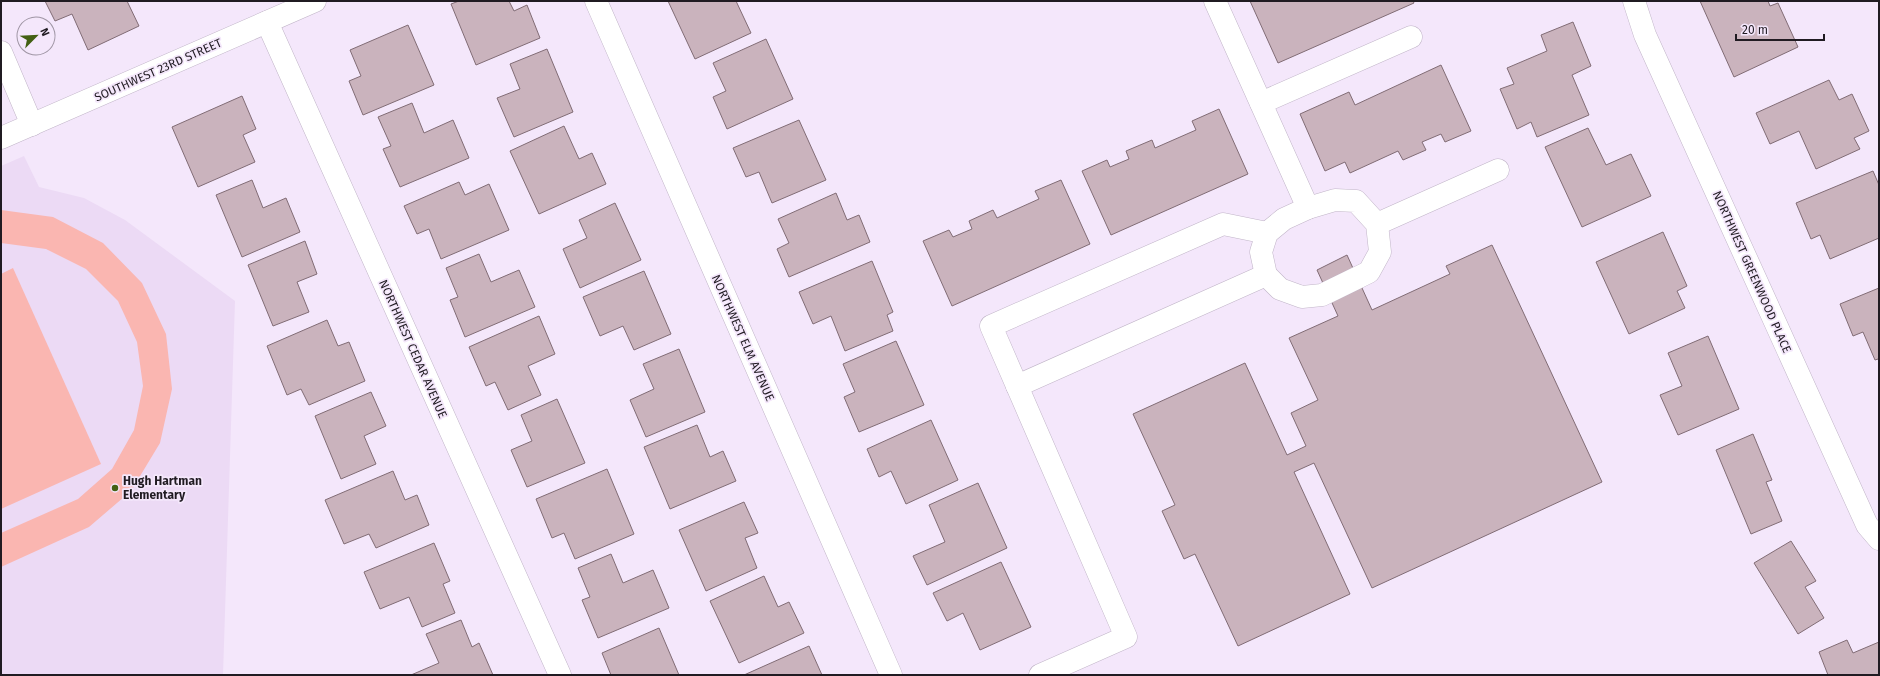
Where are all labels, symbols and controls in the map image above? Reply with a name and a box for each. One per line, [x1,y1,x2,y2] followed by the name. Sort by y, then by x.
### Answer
[16,16,56,56] north arrow
[1736,16,1824,42] scale bar
[1742,23,1768,37] text: 20 m
[37,26,52,38] text: N
[92,35,225,104] street label: SOUTHWEST 23RD STREET
[1710,189,1794,355] street label: NORTHWEST GREENWOOD PLACE
[709,273,777,403] street label: NORTHWEST ELM AVENUE
[376,278,450,420] street label: NORTHWEST CEDAR AVENUE
[123,474,202,502] place label: Hugh Hartman Elementary
[110,483,120,493] marker: Hugh Hartman Elementary

